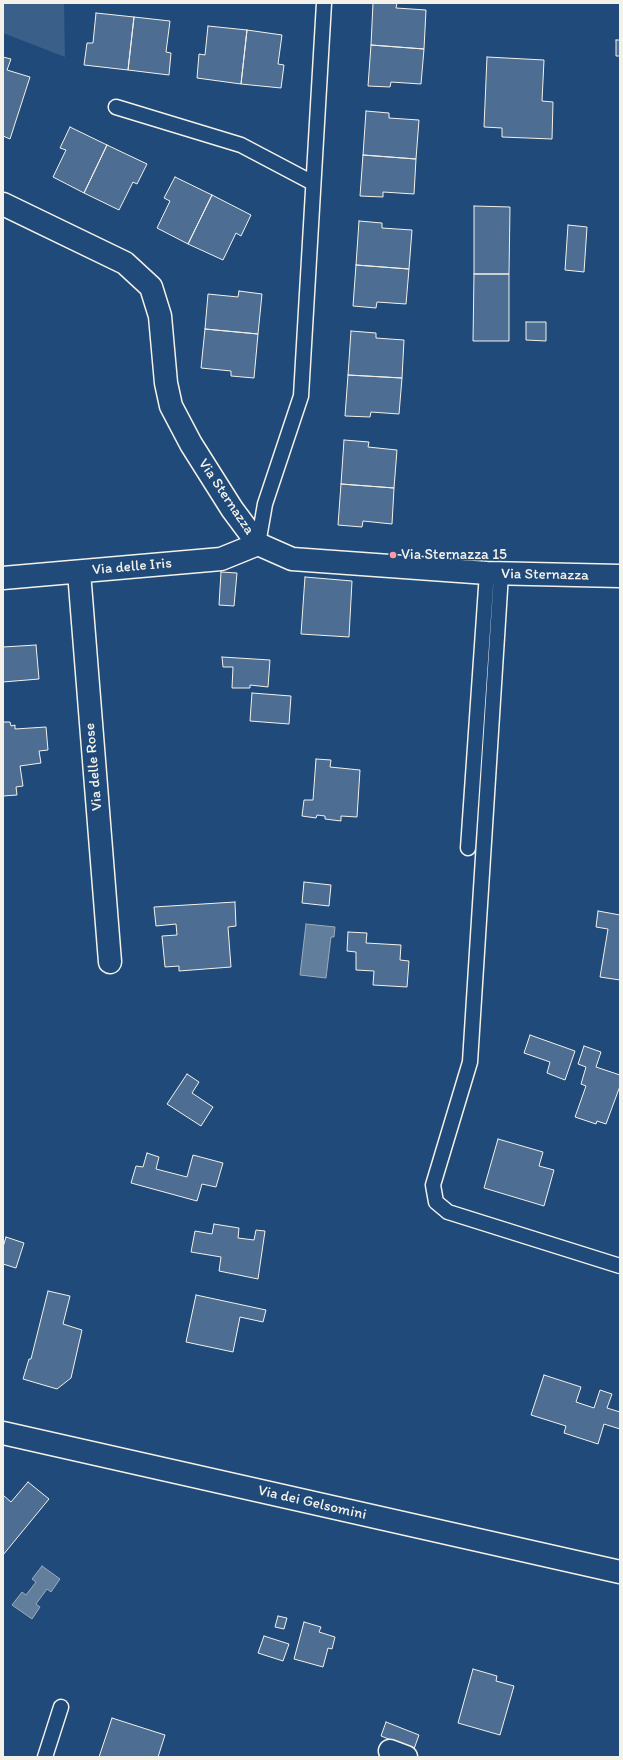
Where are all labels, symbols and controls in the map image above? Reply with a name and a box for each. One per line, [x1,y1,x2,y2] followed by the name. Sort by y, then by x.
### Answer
[194,456,258,538] street label: Via Sternazza
[401,546,507,564] place label: Via Sternazza 15
[388,550,398,560] marker: Via Sternazza 15
[91,555,173,579] street label: Via delle Iris
[501,565,589,585] street label: Via Sternazza
[81,722,107,812] street label: Via delle Rose
[256,1482,368,1524] street label: Via dei Gelsomini

